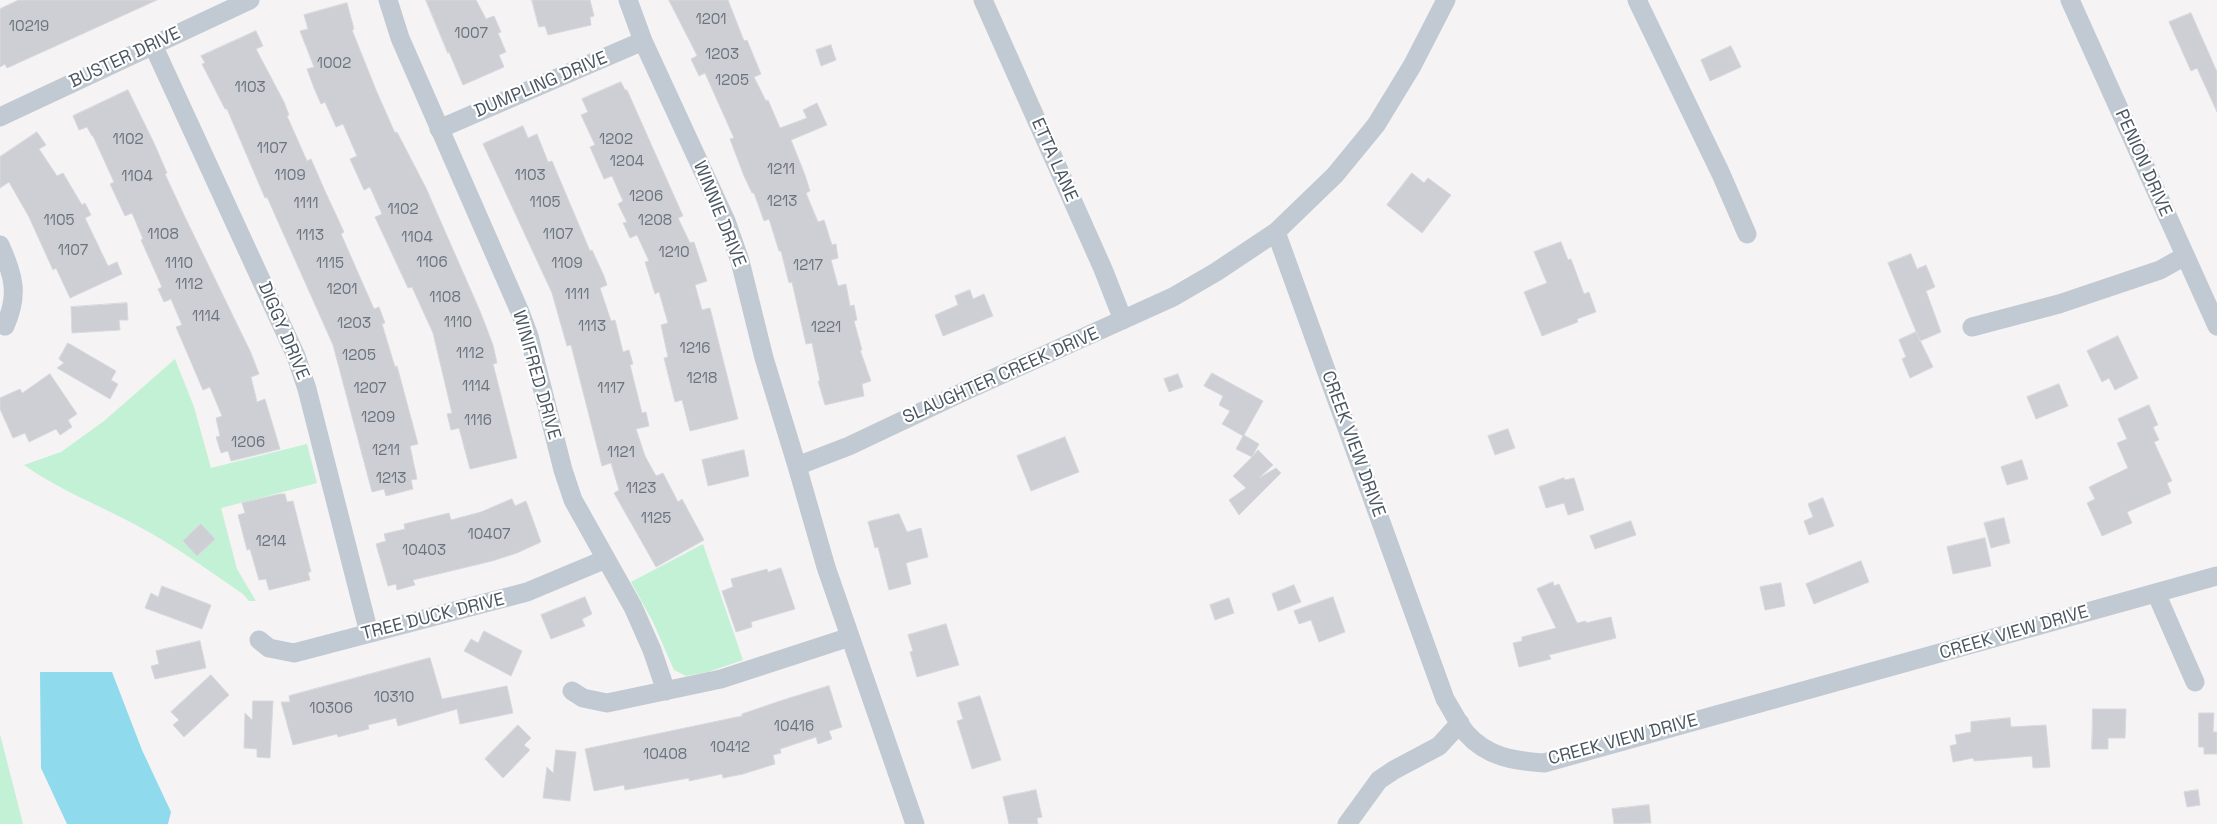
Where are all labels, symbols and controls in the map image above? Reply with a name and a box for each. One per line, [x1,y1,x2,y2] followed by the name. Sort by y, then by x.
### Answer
[695,11,727,29] house number: 1201
[9,18,49,36] house number: 10219
[66,23,184,93] street label: BUSTER DRIVE
[454,25,488,43] house number: 1007
[705,46,739,64] house number: 1203
[471,47,611,123] street label: DUMPLING DRIVE
[317,55,351,73] house number: 1002
[715,72,749,90] house number: 1205
[234,79,266,97] house number: 1103
[2110,106,2176,220] street label: PENION DRIVE
[1026,115,1082,205] street label: ETTA LANE
[112,131,144,149] house number: 1102
[599,131,633,149] house number: 1202
[257,140,287,158] house number: 1107
[610,153,644,171] house number: 1204
[688,158,750,270] street label: WINNIE DRIVE
[767,161,795,179] house number: 1211
[274,167,306,185] house number: 1109
[514,167,546,185] house number: 1103
[121,168,153,186] house number: 1104
[629,188,663,206] house number: 1206
[767,193,797,211] house number: 1213
[529,194,561,212] house number: 1105
[293,195,319,213] house number: 1111
[387,201,419,219] house number: 1102
[43,212,75,230] house number: 1105
[638,212,672,230] house number: 1208
[147,226,179,244] house number: 1108
[543,226,573,244] house number: 1107
[296,227,324,245] house number: 1113
[401,229,433,247] house number: 1104
[58,242,88,260] house number: 1107
[658,244,690,262] house number: 1210
[416,254,448,272] house number: 1106
[165,255,193,273] house number: 1110
[316,255,344,273] house number: 1115
[551,255,583,273] house number: 1109
[793,257,823,275] house number: 1217
[175,276,203,294] house number: 1112
[253,279,313,383] street label: DIGGY DRIVE
[326,281,358,299] house number: 1201
[564,286,590,304] house number: 1111
[429,289,461,307] house number: 1108
[192,308,220,326] house number: 1114
[507,308,565,442] street label: WINIFRED DRIVE
[444,314,472,332] house number: 1110
[337,315,371,333] house number: 1203
[578,318,606,336] house number: 1113
[811,319,841,337] house number: 1221
[900,323,1102,429] street label: SLAUGHTER CREEK DRIVE
[680,340,710,358] house number: 1216
[456,345,484,363] house number: 1112
[342,347,376,365] house number: 1205
[1317,368,1389,520] street label: CREEK VIEW DRIVE
[687,370,717,388] house number: 1218
[462,378,490,396] house number: 1114
[353,380,387,398] house number: 1207
[597,380,625,398] house number: 1117
[361,409,395,427] house number: 1209
[464,412,492,430] house number: 1116
[231,434,265,452] house number: 1206
[372,442,400,460] house number: 1211
[607,444,635,462] house number: 1121
[376,470,406,488] house number: 1213
[626,480,656,498] house number: 1123
[641,510,671,528] house number: 1125
[467,526,511,544] house number: 10407
[256,533,286,551] house number: 1214
[402,542,446,560] house number: 10403
[359,589,507,645] street label: TREE DUCK DRIVE
[1937,601,2091,665] street label: CREEK VIEW DRIVE
[374,689,414,707] house number: 10310
[309,700,353,718] house number: 10306
[1546,710,1700,770] street label: CREEK VIEW DRIVE
[774,718,814,736] house number: 10416
[710,739,750,757] house number: 10412
[643,746,687,764] house number: 10408

